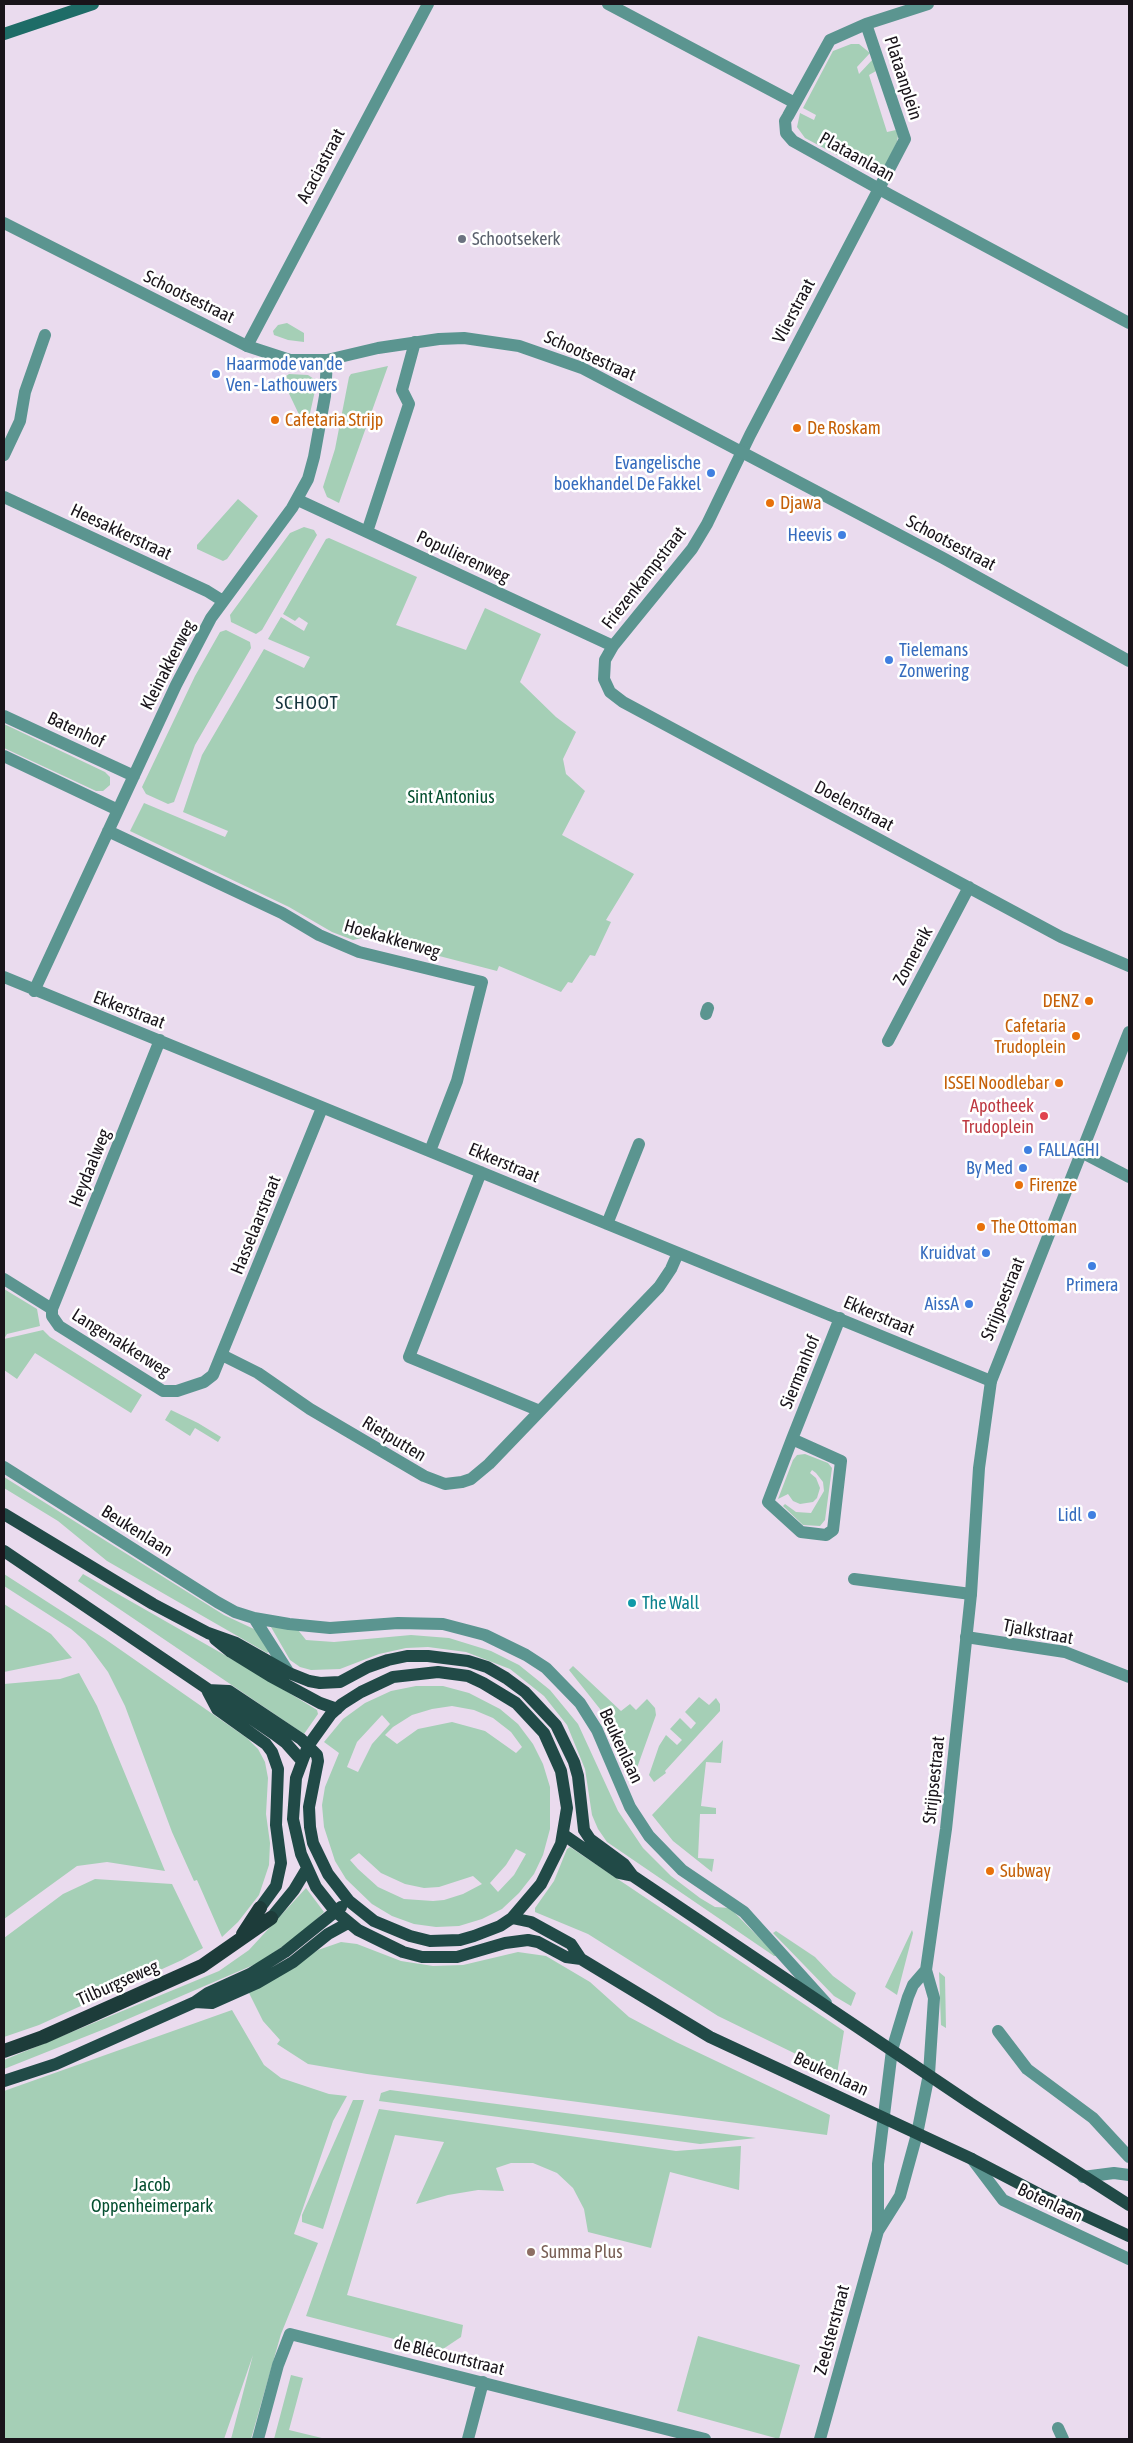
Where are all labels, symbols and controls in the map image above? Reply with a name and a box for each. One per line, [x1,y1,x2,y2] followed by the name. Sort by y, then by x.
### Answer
[879,33,927,123] street label: Plataanplein
[292,125,350,207] street label: Acaciastraat
[816,127,898,187] street label: Plataanlaan
[472,228,561,250] place label: Schootsekerk
[456,233,468,245] marker: Schootsekerk
[140,266,238,328] street label: Schootsestraat
[768,275,820,347] street label: Vlierstraat
[541,326,639,386] street label: Schootsestraat
[226,353,343,396] place label: Haarmode van de Ven - Lathouwers
[210,368,222,380] marker: Haarmode van de Ven - Lathouwers
[285,409,383,431] place label: Cafetaria Strijp
[269,414,281,426] marker: Cafetaria Strijp
[807,417,881,439] place label: De Roskam
[791,422,803,434] marker: De Roskam
[554,452,701,494] place label: Evangelische boekhandel De Fakkel
[705,467,717,479] marker: Evangelische boekhandel De Fakkel
[780,492,822,514] place label: Djawa
[764,497,776,509] marker: Djawa
[67,499,175,565] street label: Heesakkerstraat
[903,510,999,576] street label: Schootsestraat
[597,523,691,633] street label: Friezenkampstraat
[788,524,832,546] place label: Heevis
[413,526,513,588] street label: Populierenweg
[836,529,848,541] marker: Heevis
[136,616,200,714] street label: Kleinakkerweg
[899,639,969,682] place label: Tielemans Zonwering
[883,654,895,666] marker: Tielemans Zonwering
[274,692,340,714] district label: SCHOOT
[44,707,108,753] street label: Batenhof
[811,776,897,836] street label: Doelenstraat
[407,786,495,808] park label: Sint Antonius
[342,915,442,963] street label: Hoekakkerweg
[889,923,937,989] street label: Zomereik
[90,986,168,1034] street label: Ekkerstraat
[1043,990,1079,1012] place label: DENZ
[1083,995,1095,1007] marker: DENZ
[994,1015,1066,1058] place label: Cafetaria Trudoplein
[1070,1030,1082,1042] marker: Cafetaria Trudoplein
[944,1072,1049,1094] place label: ISSEI Noodlebar
[1053,1077,1065,1089] marker: ISSEI Noodlebar
[962,1095,1034,1138] place label: Apotheek Trudoplein
[1038,1110,1050,1122] marker: Apotheek Trudoplein
[65,1126,115,1210] street label: Heydaalweg
[465,1138,543,1188] street label: Ekkerstraat
[1038,1139,1100,1161] place label: FALLACHI
[1022,1144,1034,1156] marker: FALLACHI
[966,1157,1013,1179] place label: By Med
[1017,1162,1029,1174] marker: By Med
[226,1172,286,1278] street label: Hasselaarstraat
[1029,1174,1077,1196] place label: Firenze
[1013,1179,1025,1191] marker: Firenze
[991,1216,1077,1238] place label: The Ottoman
[975,1221,987,1233] marker: The Ottoman
[920,1242,976,1264] place label: Kruidvat
[980,1247,992,1259] marker: Kruidvat
[977,1254,1029,1344] street label: Strijpsestraat
[1086,1260,1098,1272] marker: Primera
[1066,1274,1118,1296] place label: Primera
[840,1291,918,1341] street label: Ekkerstraat
[925,1293,959,1315] place label: AissA
[963,1298,975,1310] marker: AissA
[68,1304,174,1382] street label: Langenakkerweg
[775,1332,825,1412] street label: Siermanhof
[358,1412,430,1466] street label: Rietputten
[97,1501,177,1561] street label: Beukenlaan
[1058,1504,1082,1526] place label: Lidl
[1086,1509,1098,1521] marker: Lidl
[642,1592,699,1614] place label: The Wall
[626,1597,638,1609] marker: The Wall
[1001,1615,1075,1649] street label: Tjalkstraat
[594,1705,648,1787] street label: Beukenlaan
[919,1735,949,1825] street label: Strijpsestraat
[1000,1860,1051,1882] place label: Subway
[984,1865,996,1877] marker: Subway
[74,1955,162,2011] street label: Tilburgseweg
[790,2047,872,2101] street label: Beukenlaan
[91,2174,213,2216] park label: Jacob Oppenheimerpark
[1014,2179,1086,2227] street label: Botenlaan
[541,2241,623,2263] place label: Summa Plus
[525,2246,537,2258] marker: Summa Plus
[810,2283,854,2377] street label: Zeelsterstraat
[392,2332,506,2380] street label: de Blécourtstraat

